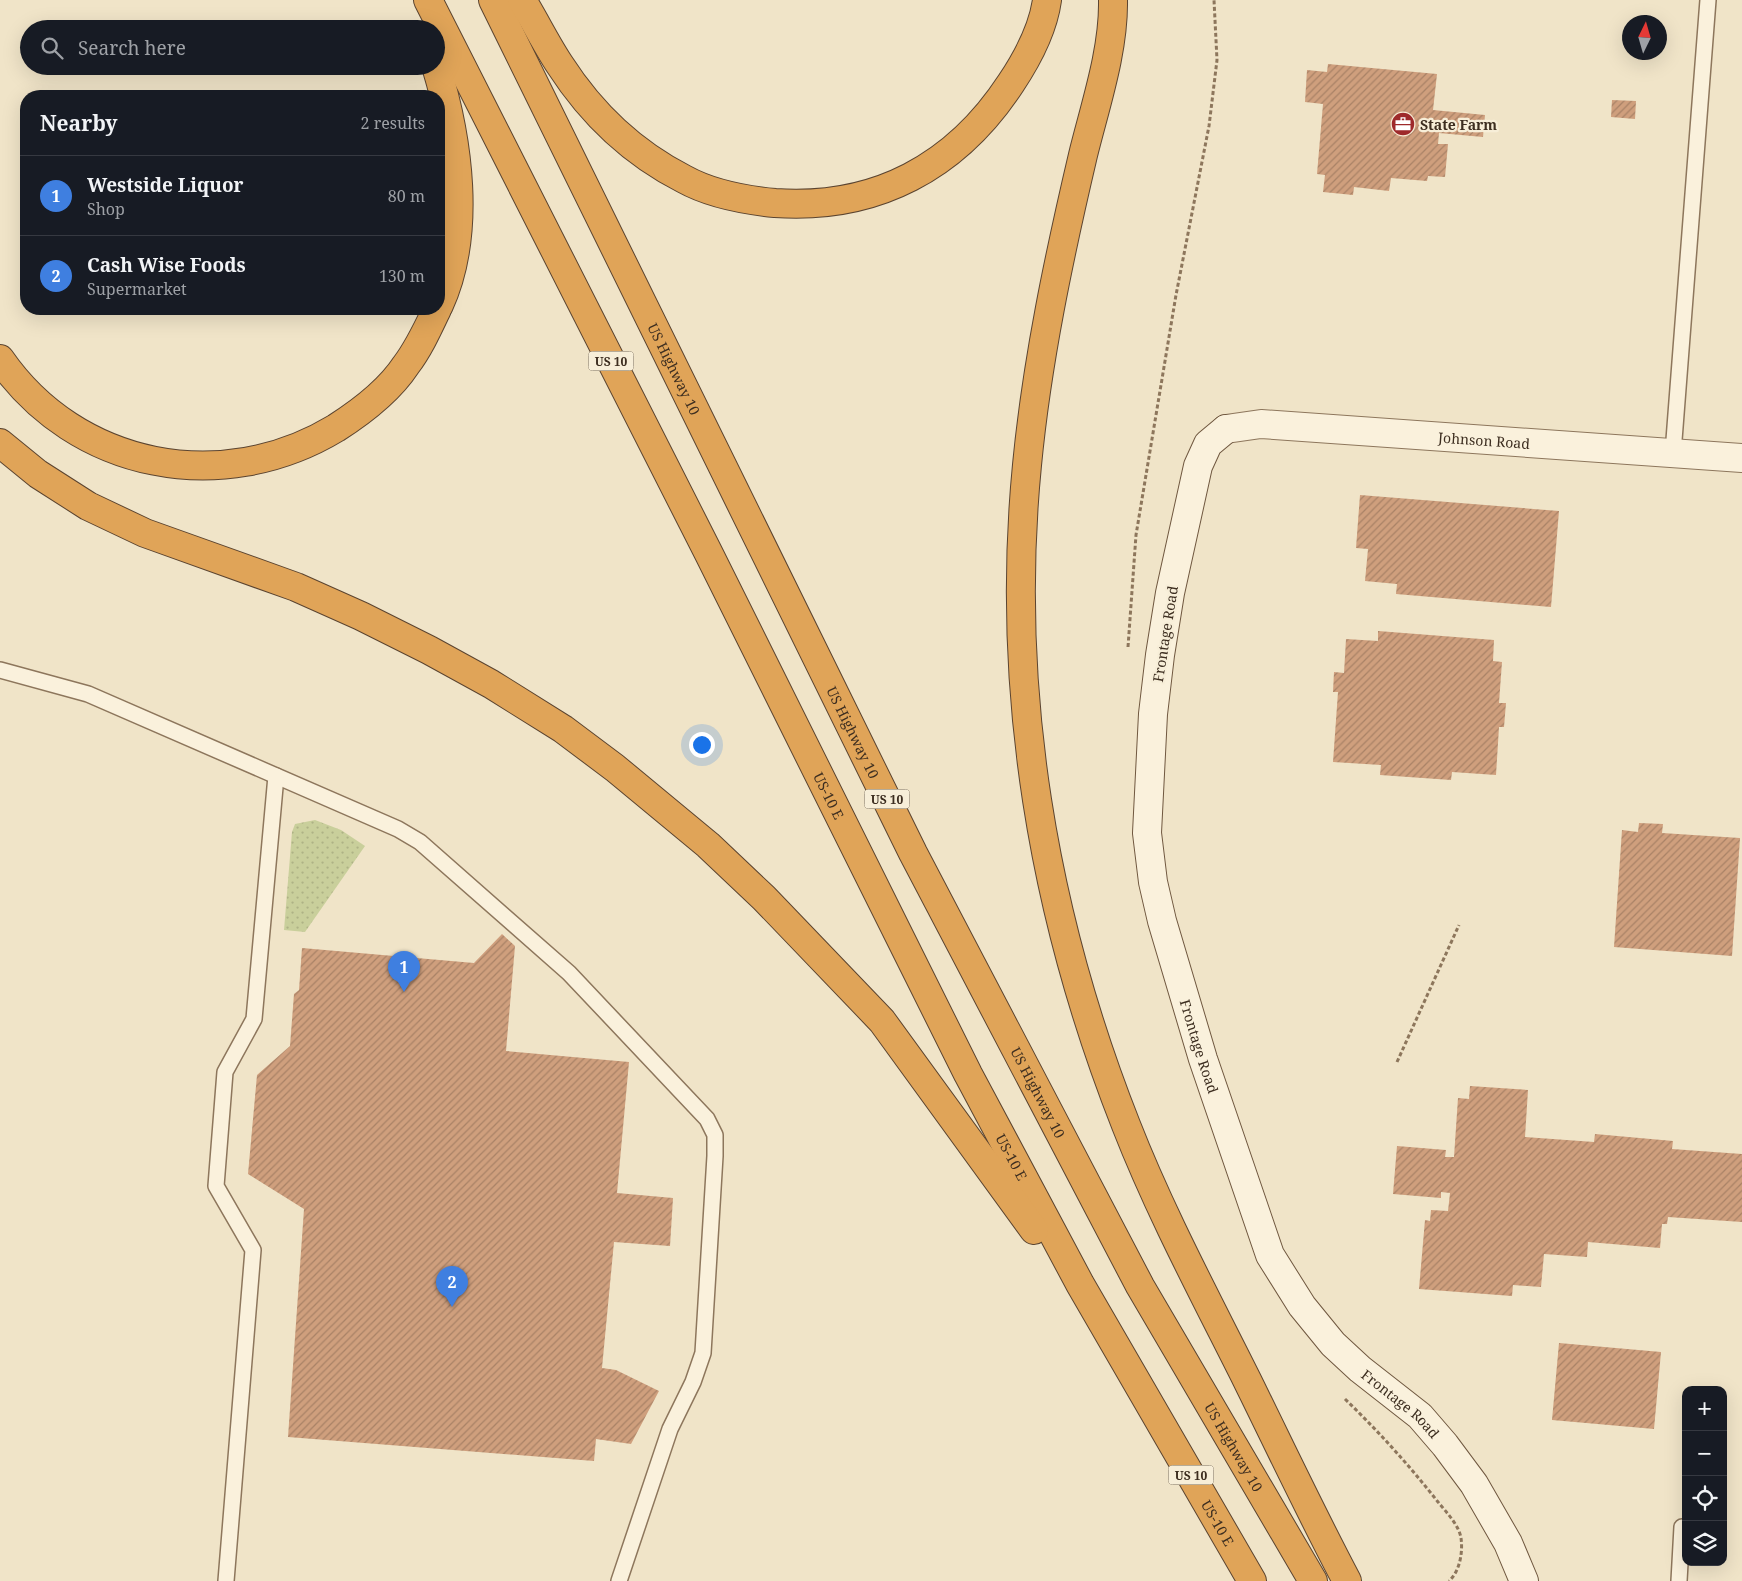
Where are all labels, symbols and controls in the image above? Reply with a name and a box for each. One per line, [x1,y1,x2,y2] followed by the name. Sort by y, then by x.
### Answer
[1622,15,1667,60] north arrow
[20,20,445,75] search box
[38,34,66,62] icon: search
[78,35,186,61] text: Search here
[40,109,118,137] text: Nearby
[1390,111,1416,137] office icon: State Farm
[361,112,425,134] text: 2 results
[1420,115,1497,134] place label: State Farm
[87,172,244,198] text: Westside Liquor
[51,185,61,207] text: 1
[388,185,425,207] text: 80 m
[87,198,125,220] text: Shop
[87,252,246,278] text: Cash Wise Foods
[51,265,61,287] text: 2
[379,265,425,287] text: 130 m
[87,278,187,300] text: Supermarket
[644,320,705,418] street label: US Highway 10
[588,352,634,371] road number: US 10
[1437,427,1531,453] street label: Johnson Road
[1148,584,1182,683] street label: Frontage Road
[823,683,884,781] street label: US Highway 10
[689,732,715,758] your location
[810,769,849,822] street label: US-10 E
[864,790,910,809] road number: US 10
[388,951,420,992] pin: 1
[1176,997,1224,1096] street label: Frontage Road
[1007,1044,1070,1141] street label: US Highway 10
[992,1130,1032,1184] street label: US-10 E
[436,1266,468,1307] pin: 2
[1358,1364,1444,1442] street label: Frontage Road
[1682,1386,1727,1566] map controls
[1682,1386,1727,1431] button: +
[1201,1399,1268,1495] street label: US Highway 10
[1682,1431,1727,1476] button: −
[1168,1466,1214,1484] road number: US 10
[1682,1476,1727,1521] button: locate
[1197,1496,1239,1549] street label: US-10 E
[1682,1521,1727,1566] button: layers

